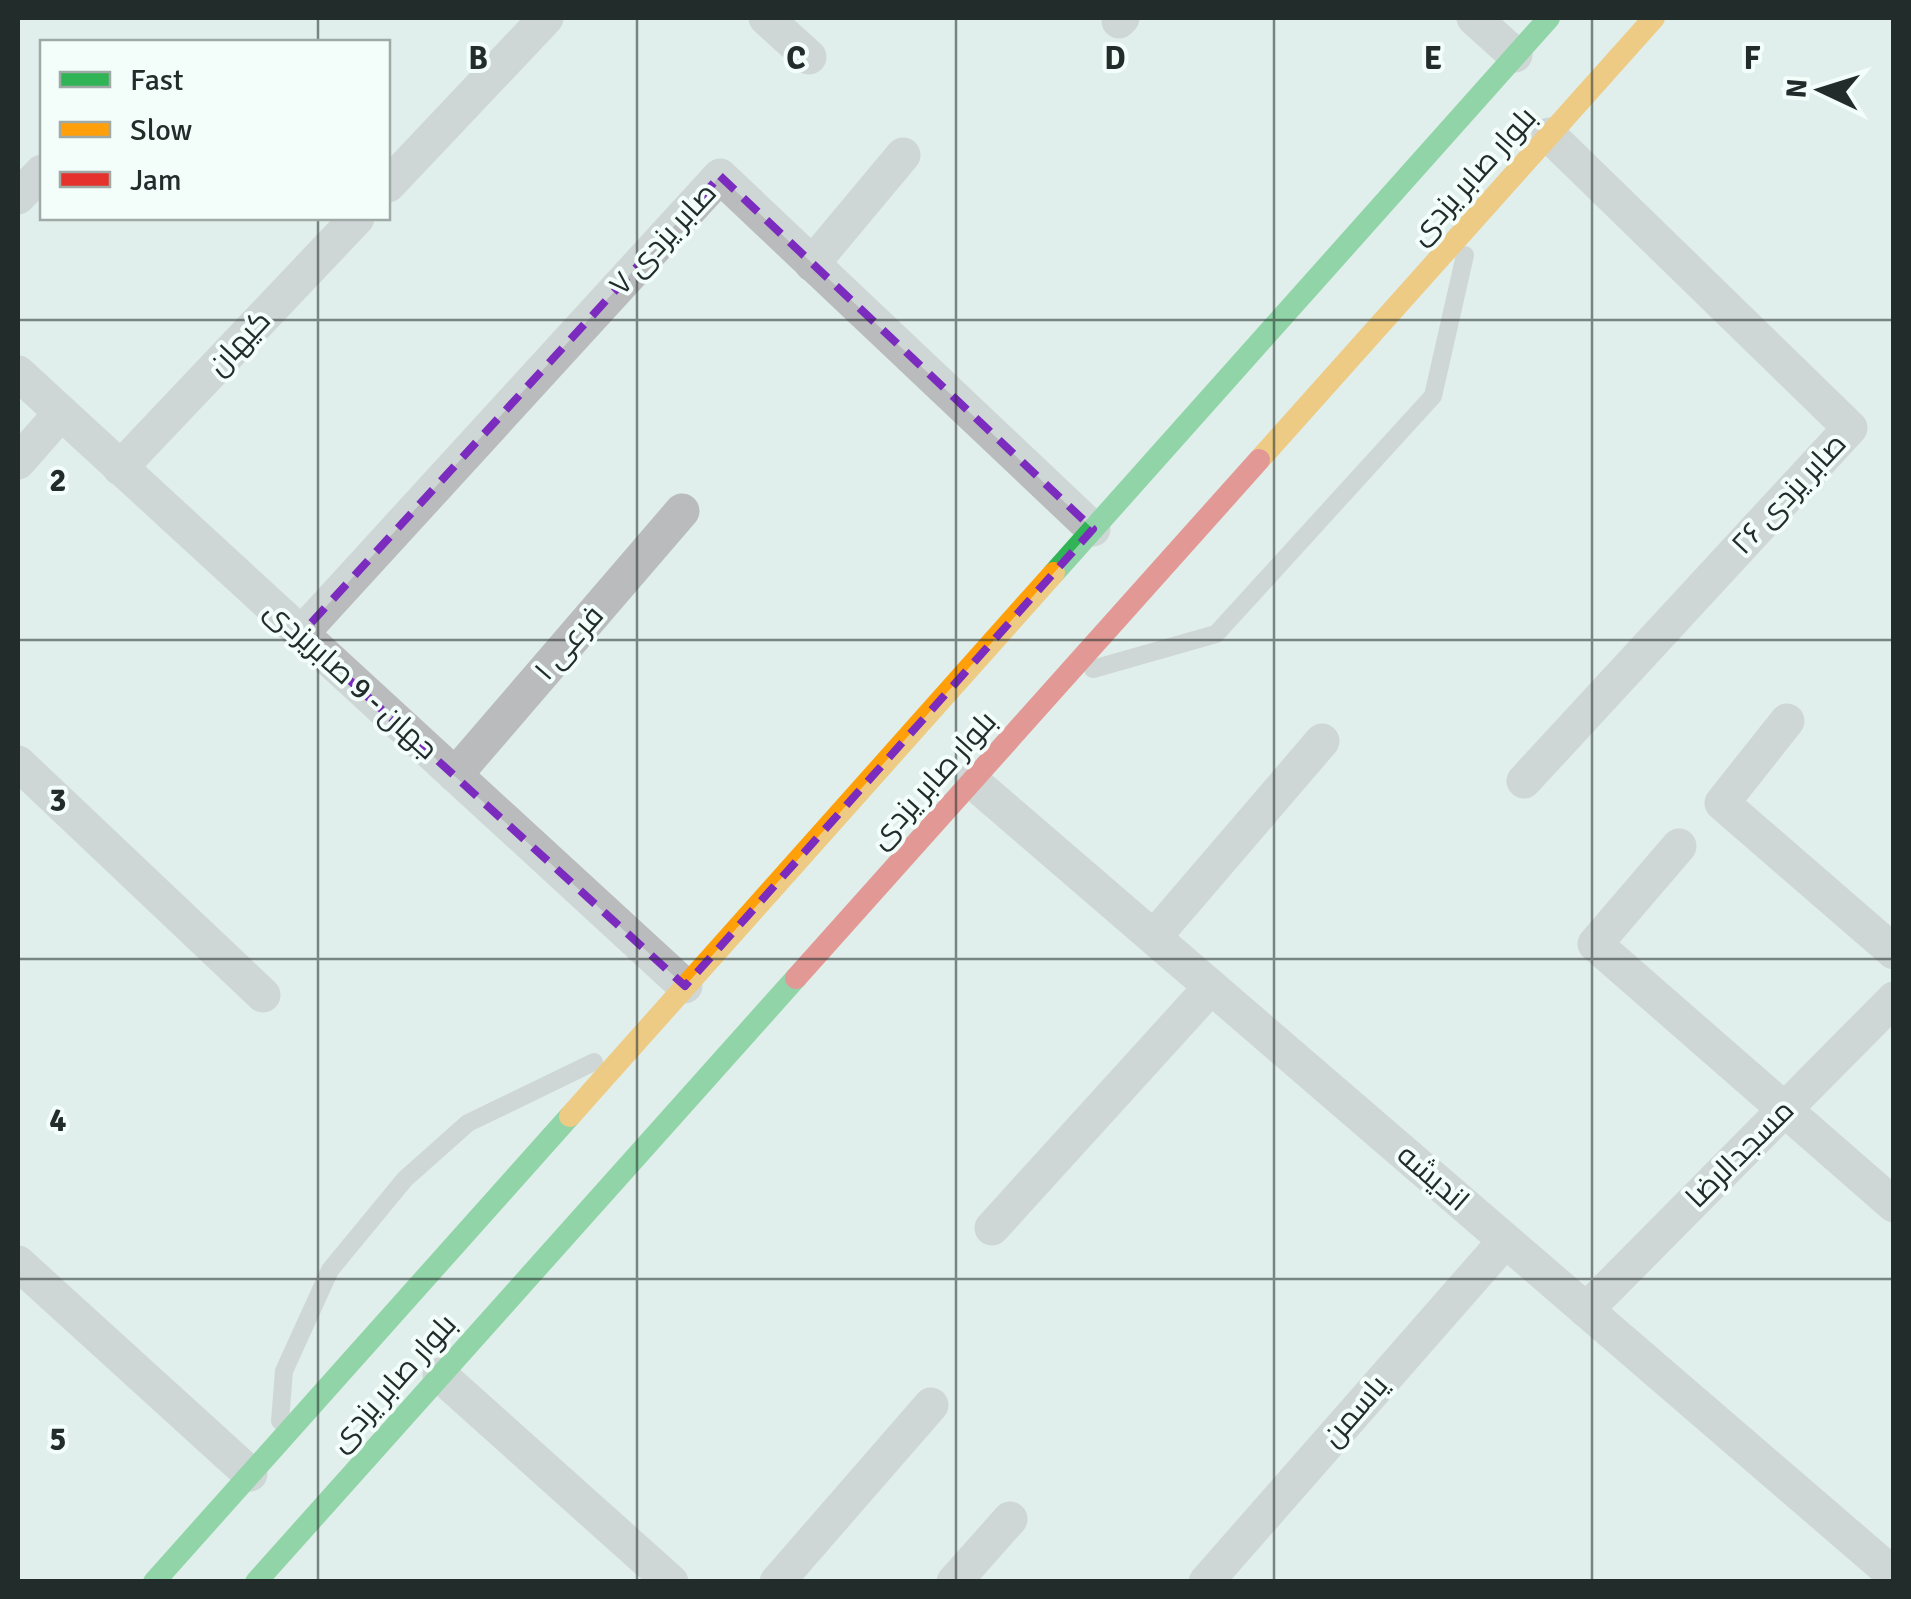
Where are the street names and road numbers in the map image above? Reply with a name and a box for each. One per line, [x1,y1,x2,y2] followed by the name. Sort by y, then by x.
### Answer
[1402,100,1544,252] street label: بلوار صابر یزدی
[601,175,725,303] street label: صابر یزدی ۷
[199,303,279,383] street label: کیهان
[1724,426,1854,562] street label: صابر یزدی ۲۶
[257,592,445,768] street label: جهان - 9 صابریزدی
[526,598,612,688] street label: فرعی ۱
[862,704,1004,856] street label: بلوار صابر یزدی
[1678,1092,1802,1216] street label: مسجدالرضا
[1389,1137,1477,1219] street label: اندیشه
[322,1307,464,1459] street label: بلوار صابر یزدی
[1314,1368,1396,1454] street label: یاسمن

